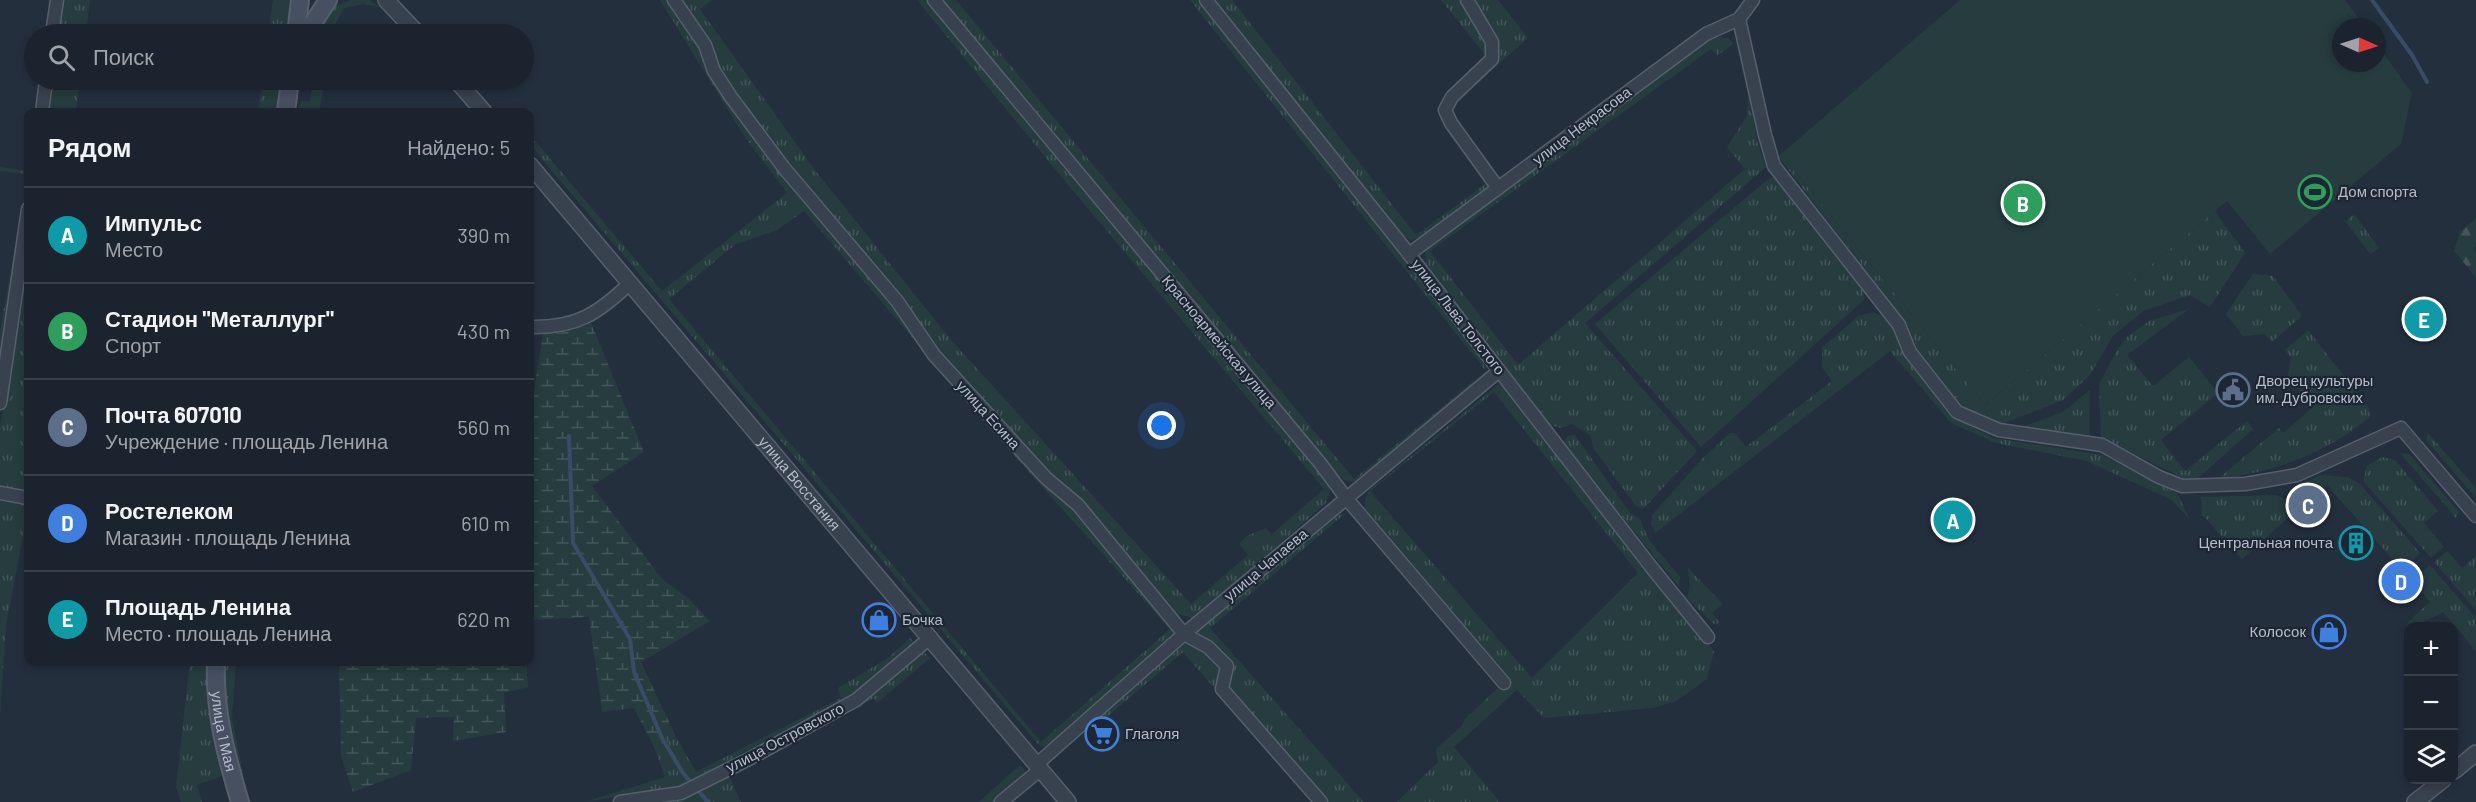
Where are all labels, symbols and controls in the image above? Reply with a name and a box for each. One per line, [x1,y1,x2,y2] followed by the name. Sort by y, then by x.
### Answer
[2332,18,2386,72] north arrow
[24,24,534,90] search box
[45,41,78,74] icon: search
[93,43,154,69] text: Поиск
[1529,82,1635,168] street label: улица Некрасова
[48,131,131,162] text: Рядом
[407,135,510,159] text: Найдено: 5
[2297,174,2333,210] sports icon: Дом спорта
[2004,180,2042,226] pin: B
[2338,182,2418,200] place label: Дом спорта
[105,209,202,235] text: Импульс
[61,223,74,247] text: A
[457,223,510,247] text: 390 m
[105,237,163,261] text: Место
[1408,255,1510,378] street label: улица Льва Толстого
[1159,271,1281,412] street label: Красноармейская улица
[2404,296,2444,342] pin: E
[105,305,334,331] text: Стадион "Металлург"
[61,319,74,343] text: B
[457,319,510,343] text: 430 m
[105,333,161,357] text: Спорт
[2256,371,2373,406] place label: Дворец культуры им. Дубровских
[2215,372,2251,408] public building icon: Дворец культуры им. Дубровских
[953,376,1025,453] street label: улица Есина
[105,401,242,427] text: Почта 607010
[1147,411,1176,440] your location
[61,415,74,439] text: C
[458,415,510,439] text: 560 m
[105,429,388,453] text: Учреждение · площадь Ленина
[755,432,845,534] street label: улица Восстания
[2288,482,2328,528] pin: C
[105,497,234,523] text: Ростелеком
[1934,498,1972,542] pin: A
[61,511,74,535] text: D
[461,511,510,535] text: 610 m
[1220,524,1311,604] street label: улица Чапаева
[105,525,351,549] text: Магазин · площадь Ленина
[2338,525,2374,561] building icon: Центральная почта
[2198,533,2334,551] place label: Центральная почта
[2382,558,2420,604] pin: D
[105,593,291,619] text: Площадь Ленина
[861,602,897,638] shop icon: Бочка
[62,607,73,631] text: E
[457,607,510,631] text: 620 m
[902,610,944,628] place label: Бочка
[2311,614,2347,650] shop icon: Колосок
[105,621,331,645] text: Место · площадь Ленина
[2249,622,2306,640] place label: Колосок
[2404,622,2458,784] map controls
[2404,622,2458,676] button: +
[2404,676,2458,730] button: −
[208,690,241,773] street label: улица 1 Мая
[723,698,847,776] street label: улица Островского
[1084,716,1120,752] supermarket icon: Глаголя
[1125,724,1179,742] place label: Глаголя
[2404,730,2458,784] button: layers

